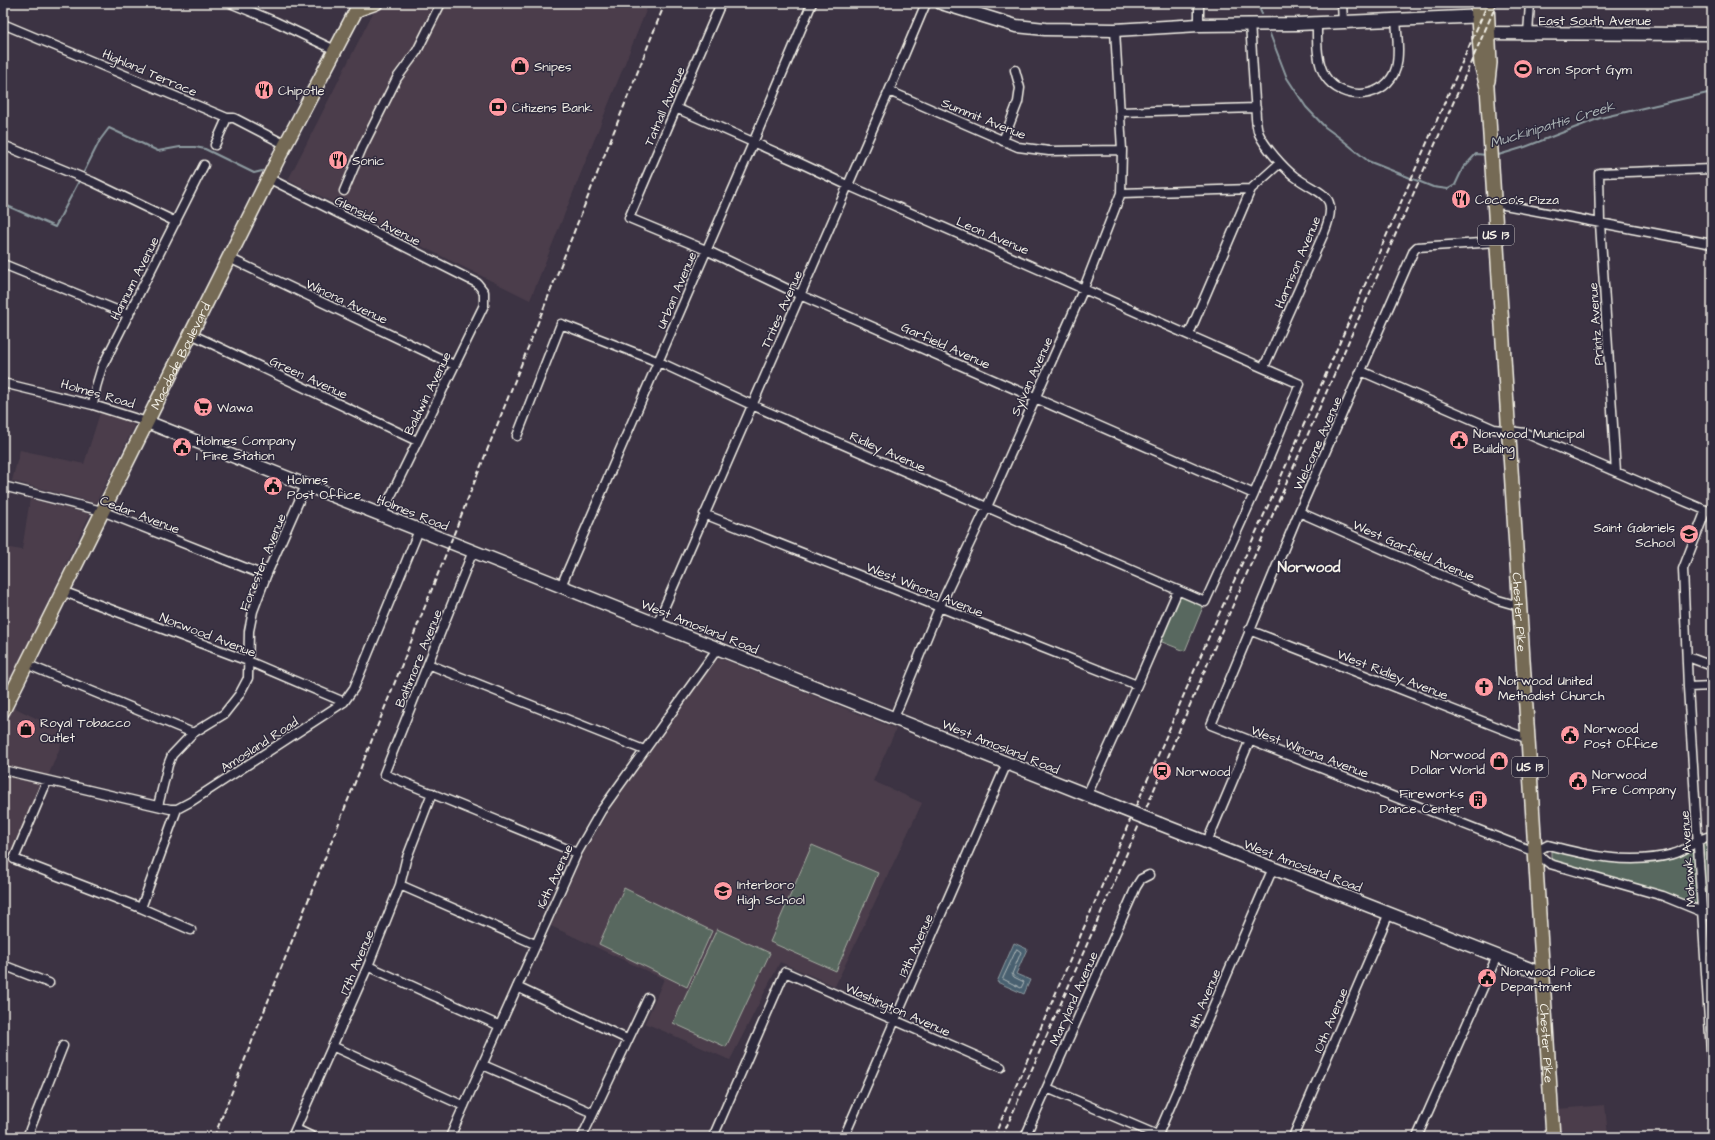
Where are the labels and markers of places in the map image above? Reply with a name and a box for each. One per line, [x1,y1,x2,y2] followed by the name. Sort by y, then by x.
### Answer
[509,55,531,77] shop icon: Snipes
[534,58,572,76] place label: Snipes
[1512,58,1534,80] sports icon: Iron Sport Gym
[1537,61,1633,80] place label: Iron Sport Gym
[253,79,275,101] restaurant icon: Chipotle
[278,82,325,100] place label: Chipotle
[487,96,509,118] bank icon: Citizens Bank
[512,99,592,117] place label: Citizens Bank
[327,149,349,171] restaurant icon: Sonic
[352,152,384,170] place label: Sonic
[1450,188,1472,210] restaurant icon: Cocco's Pizza
[1475,191,1559,209] place label: Cocco's Pizza
[192,396,214,418] supermarket icon: Wawa
[217,399,253,417] place label: Wawa
[1473,425,1585,459] place label: Norwood Municipal Building
[1448,429,1470,451] public building icon: Norwood Municipal Building
[196,432,296,465] place label: Holmes Company 1 Fire Station
[171,436,193,458] public building icon: Holmes Company 1 Fire Station
[287,471,361,504] place label: Holmes Post Office
[262,475,284,497] public building icon: Holmes Post Office
[1593,519,1675,552] place label: Saint Gabriels School
[1678,523,1700,545] school or university icon: Saint Gabriels School
[1498,672,1605,705] place label: Norwood United Methodist Church
[1473,676,1495,698] church icon: Norwood United Methodist Church
[40,714,131,747] place label: Royal Tobacco Outlet
[15,718,37,740] shop icon: Royal Tobacco Outlet
[1584,720,1658,753] place label: Norwood Post Office
[1559,724,1581,746] public building icon: Norwood Post Office
[1411,746,1485,779] place label: Norwood Dollar World
[1488,750,1510,772] shop icon: Norwood Dollar World
[1151,760,1173,782] station icon: Norwood
[1176,763,1231,781] place label: Norwood
[1592,766,1677,800] place label: Norwood Fire Company
[1567,770,1589,792] public building icon: Norwood Fire Company
[1380,785,1464,818] place label: Fireworks Dance Center
[1467,789,1489,811] building icon: Fireworks Dance Center
[737,876,805,910] place label: Interboro High School
[712,880,734,902] school or university icon: Interboro High School
[1501,963,1596,996] place label: Norwood Police Department
[1476,967,1498,989] public building icon: Norwood Police Department

